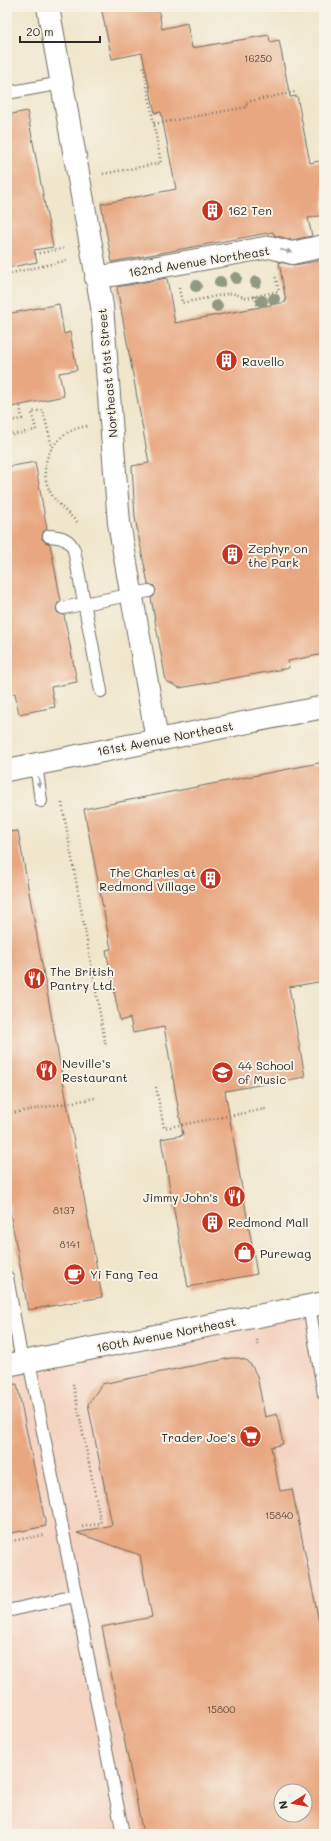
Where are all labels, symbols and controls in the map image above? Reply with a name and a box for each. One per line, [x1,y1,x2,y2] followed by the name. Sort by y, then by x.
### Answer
[20,18,100,44] scale bar
[26,23,54,39] text: 20 m
[244,51,272,65] house number: 16250
[200,197,226,223] building icon: 162 Ten
[228,202,272,218] place label: 162 Ten
[127,242,271,280] street label: 162nd Avenue Northeast
[280,248,292,254] one-way arrow
[93,308,121,438] street label: Northeast 81st Street
[214,348,240,374] building icon: Ravello
[242,353,284,369] place label: Ravello
[248,540,308,570] place label: Zephyr on the Park
[220,542,246,568] building icon: Zephyr on the Park
[96,717,234,759] street label: 161st Avenue Northeast
[36,776,42,788] one-way arrow
[99,864,196,894] place label: The Charles at Redmond Village
[198,866,224,892] building icon: The Charles at Redmond Village
[50,963,116,993] place label: The British Pantry Ltd.
[22,965,48,991] restaurant icon: The British Pantry Ltd.
[62,1055,128,1085] place label: Neville’s Restaurant
[33,1057,59,1083] restaurant icon: Neville’s Restaurant
[238,1057,294,1087] place label: 44 School of Music
[209,1059,235,1085] school or university icon: 44 School of Music
[221,1184,247,1210] restaurant icon: Jimmy John's
[143,1189,218,1205] place label: Jimmy John's
[53,1203,75,1217] house number: 8137
[199,1209,225,1235] building icon: Redmond Mall
[228,1214,309,1230] place label: Redmond Mall
[60,1237,80,1251] house number: 8141
[231,1240,257,1266] shop icon: Purewag
[260,1245,311,1261] place label: Purewag
[61,1261,87,1287] cafe icon: Yi Fang Tea
[90,1266,159,1282] place label: Yi Fang Tea
[95,1313,237,1355] street label: 160th Avenue Northeast
[238,1424,264,1450] supermarket icon: Trader Joe's
[161,1429,236,1445] place label: Trader Joe's
[265,1508,293,1522] house number: 15840
[207,1702,235,1716] house number: 15800
[273,1783,313,1823] north arrow
[275,1799,291,1811] text: N

